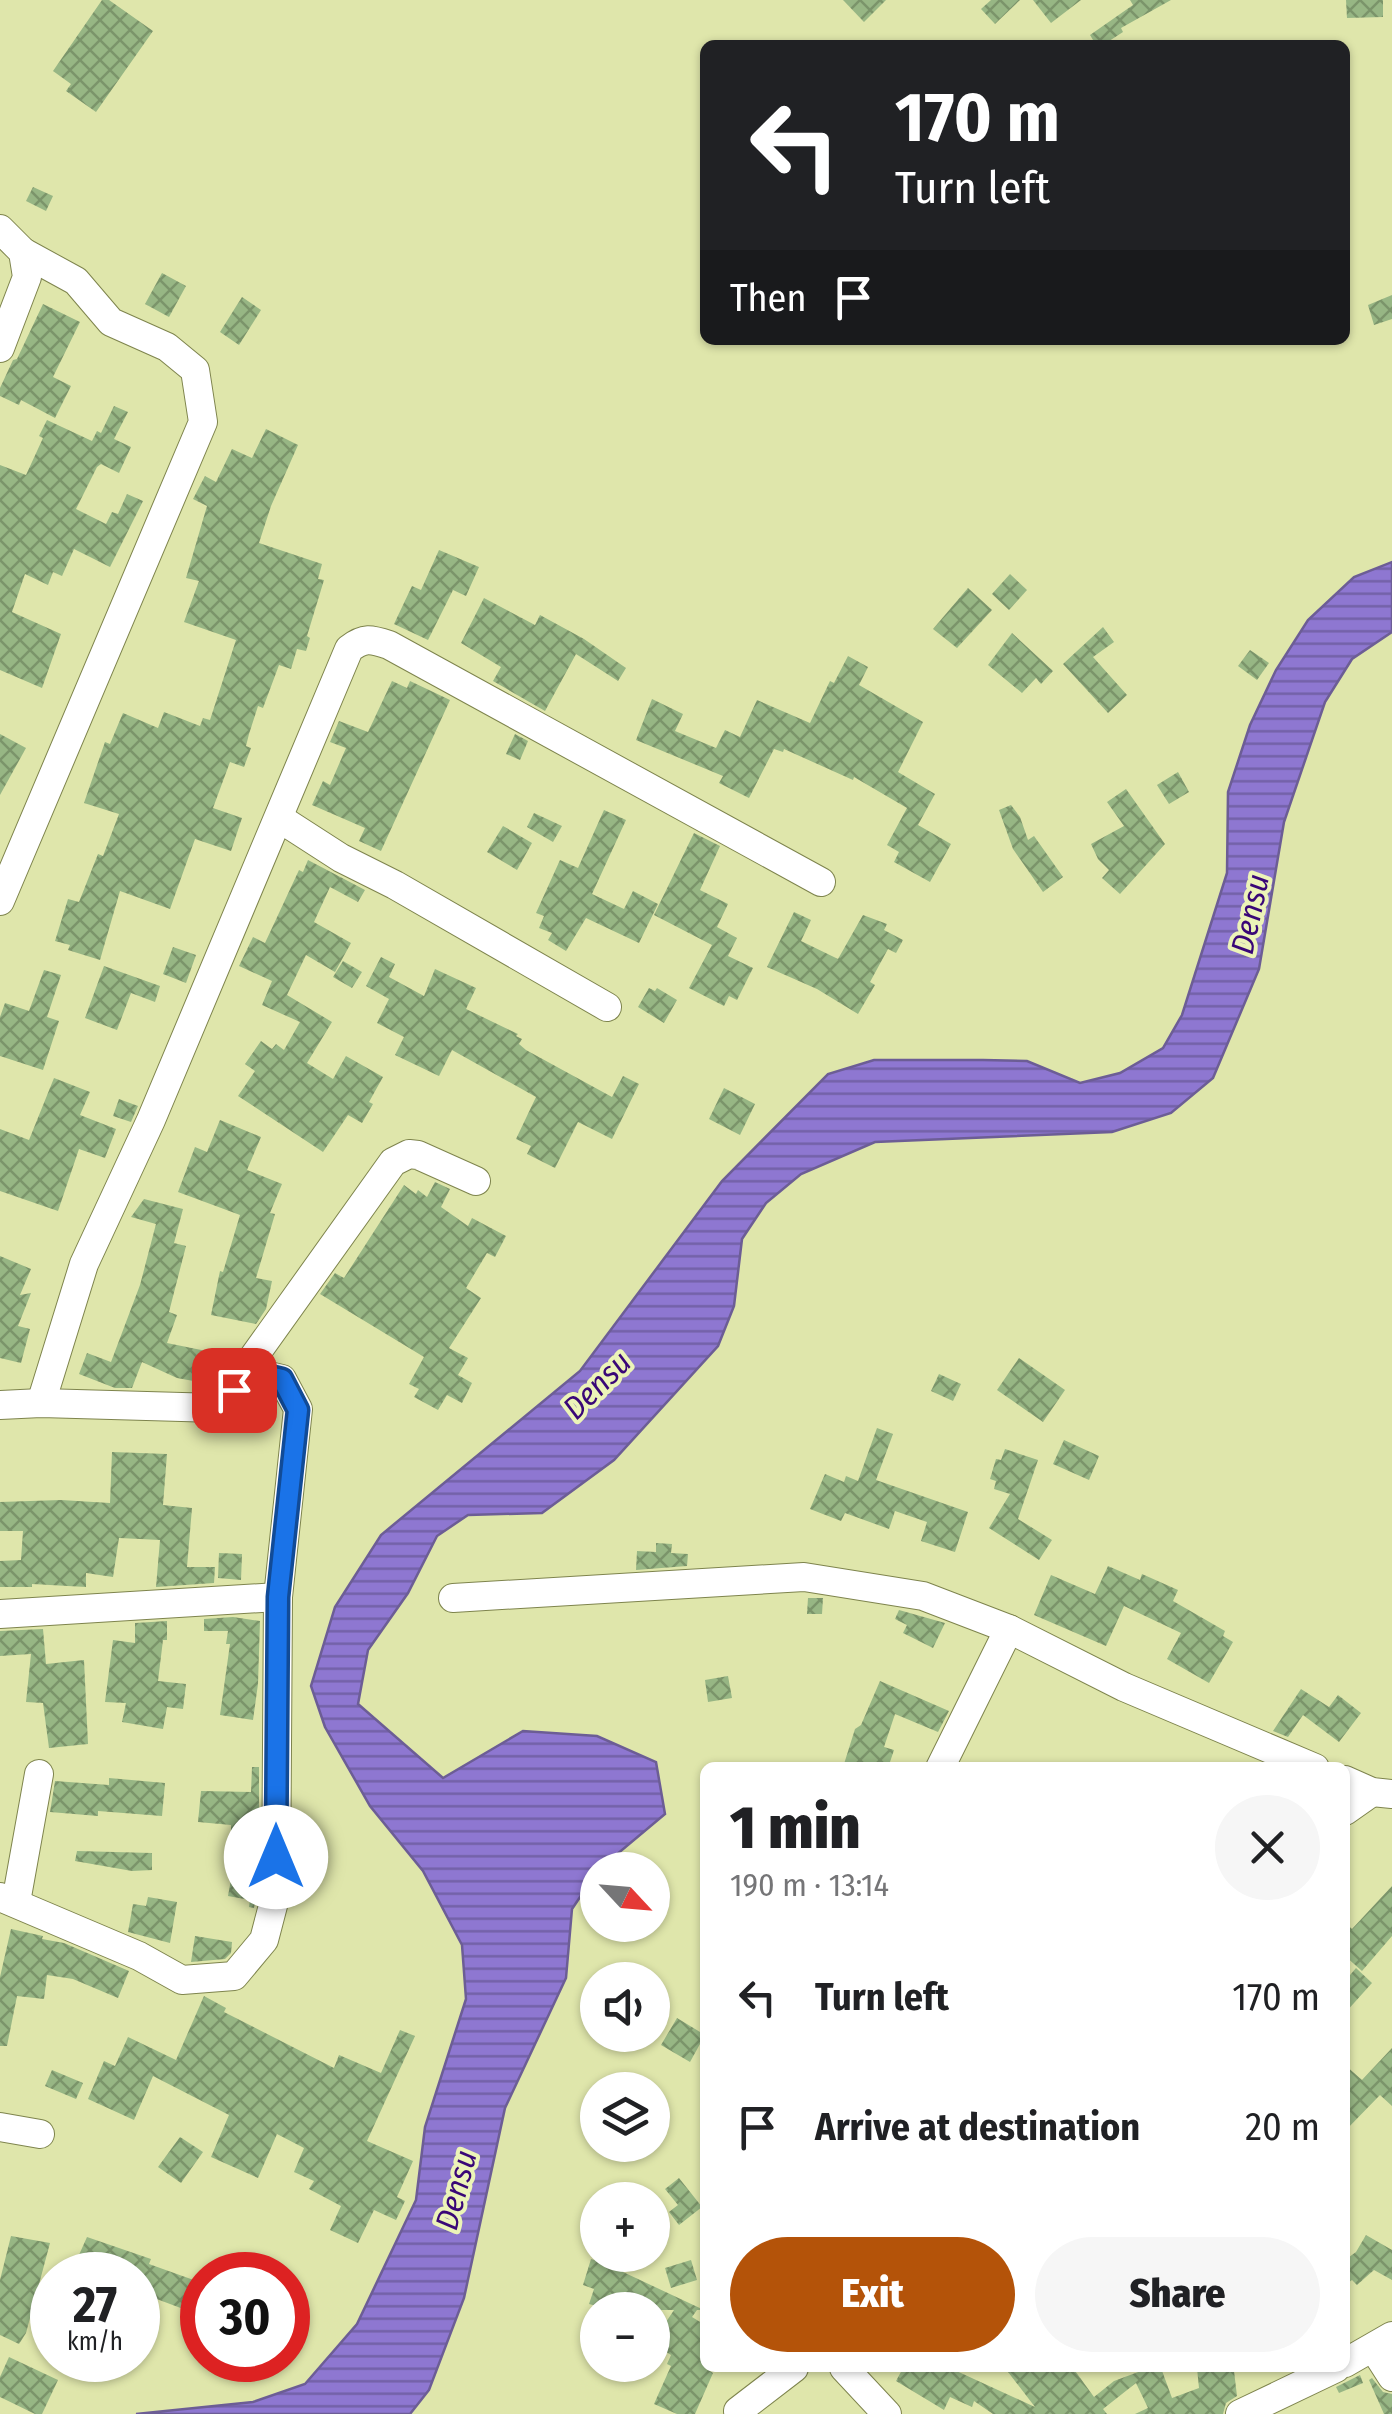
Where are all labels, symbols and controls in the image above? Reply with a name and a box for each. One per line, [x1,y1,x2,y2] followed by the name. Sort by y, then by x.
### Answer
[895,76,1060,160] text: 170 m
[730,80,860,210] icon: left
[895,161,1050,215] text: Turn left
[826,270,881,325] icon: arrive
[730,275,806,321] text: Then
[1223,871,1277,957] water label: Densu
[555,1343,639,1427] water label: Densu
[192,1348,277,1433] pin
[207,1363,262,1418] icon: arrive
[730,1792,861,1864] text: 1 min
[1215,1795,1320,1900] button: close
[224,1805,328,1909] position arrow
[580,1852,670,1942] north arrow
[580,1852,670,2382] map controls
[730,1866,889,1904] text: 190 m · 13:14
[580,1962,670,2052] button: sound
[730,1970,785,2025] icon: left
[815,1974,949,2020] text: Turn left
[1232,1974,1320,2020] text: 170 m
[580,2072,670,2162] button: layers
[730,2100,785,2155] icon: arrive
[815,2104,1140,2150] text: Arrive at destination
[1245,2104,1320,2150] text: 20 m
[427,2146,485,2234] water label: Densu
[580,2182,670,2272] button: +
[730,2237,1015,2352] button: Exit
[1035,2237,1320,2352] button: Share
[180,2252,310,2382] speed limit sign: 30
[73,2275,117,2335] text: 27
[580,2292,670,2382] button: −
[67,2327,123,2357] text: km/h

